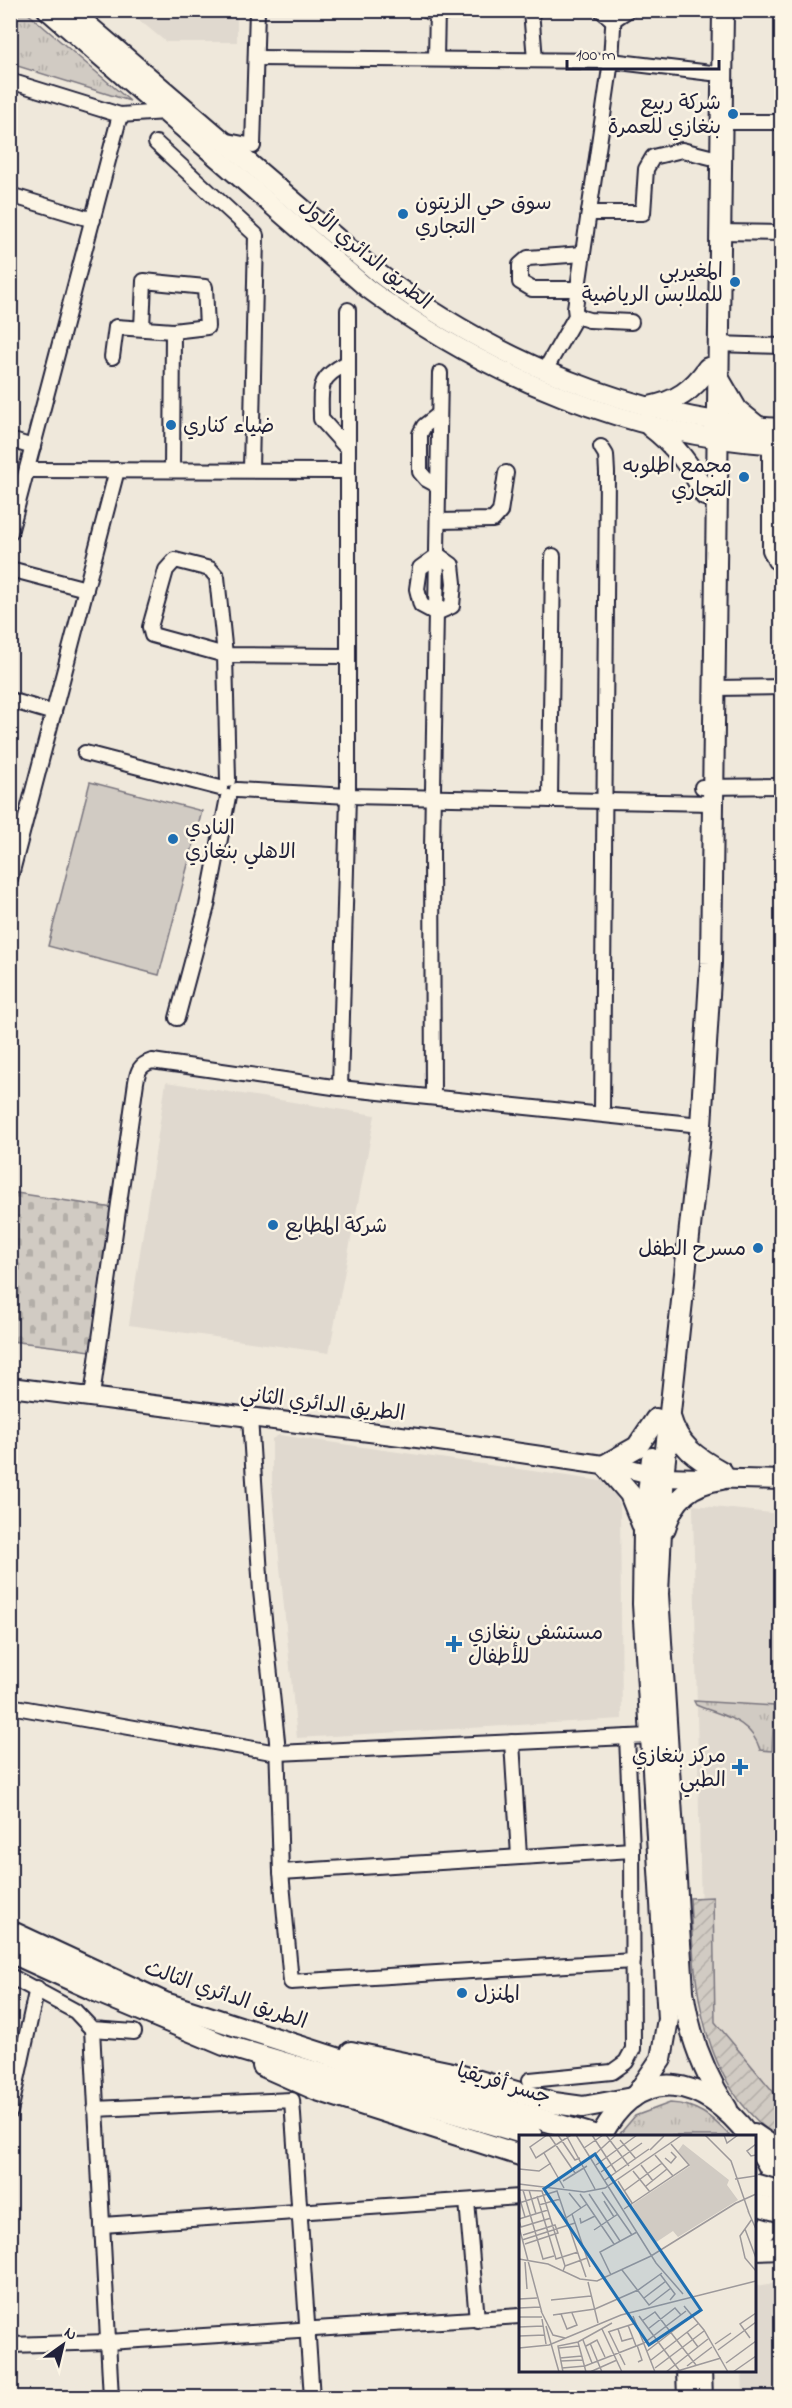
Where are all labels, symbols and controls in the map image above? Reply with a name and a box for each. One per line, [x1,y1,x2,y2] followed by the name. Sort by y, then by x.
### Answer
[567,33,718,71] scale bar
[576,43,616,69] text: 100 m
[608,89,721,143] place label: شركة ربيع بنغازي للعمرة
[726,107,740,121] marker: شركة ربيع بنغازي للعمرة
[415,189,552,243] place label: سوق حي الزيتون التجاري
[292,191,439,318] street label: الطريق الدائري الأول
[396,207,410,221] marker: سوق حي الزيتون التجاري
[582,257,723,311] place label: المغيربي للملابس الرياضية
[728,275,742,289] marker: المغيربي للملابس الرياضية
[183,412,274,442] place label: ضياء كناري
[164,418,178,432] marker: ضياء كناري
[622,452,732,506] place label: مجمع اطلوبه التجاري
[737,470,751,484] marker: مجمع اطلوبه التجاري
[185,814,296,870] place label: النادي الاهلي بنغازي
[166,832,180,846] marker: النادي الاهلي بنغازي
[285,1212,387,1242] place label: شركة المطابع
[266,1218,280,1232] marker: شركة المطابع
[638,1235,746,1265] place label: مسرح الطفل
[751,1241,765,1255] marker: مسرح الطفل
[238,1380,407,1432] street label: الطريق الدائري الثاني
[468,1619,603,1673] place label: مستشفى بنغازي للأطفال
[445,1635,463,1653] marker: مستشفى بنغازي للأطفال
[632,1742,726,1798] place label: مركز بنغازي الطبي
[731,1758,749,1776] marker: مركز بنغازي الطبي
[140,1954,311,2038] street label: الطريق الدائري الثالث
[474,1980,520,2010] place label: المنزل
[455,1986,469,2000] marker: المنزل
[453,2056,554,2113] street label: جسر أفريقيا
[519,2135,756,2372] inset map
[33,2315,93,2375] north arrow
[59,2321,82,2347] text: N

